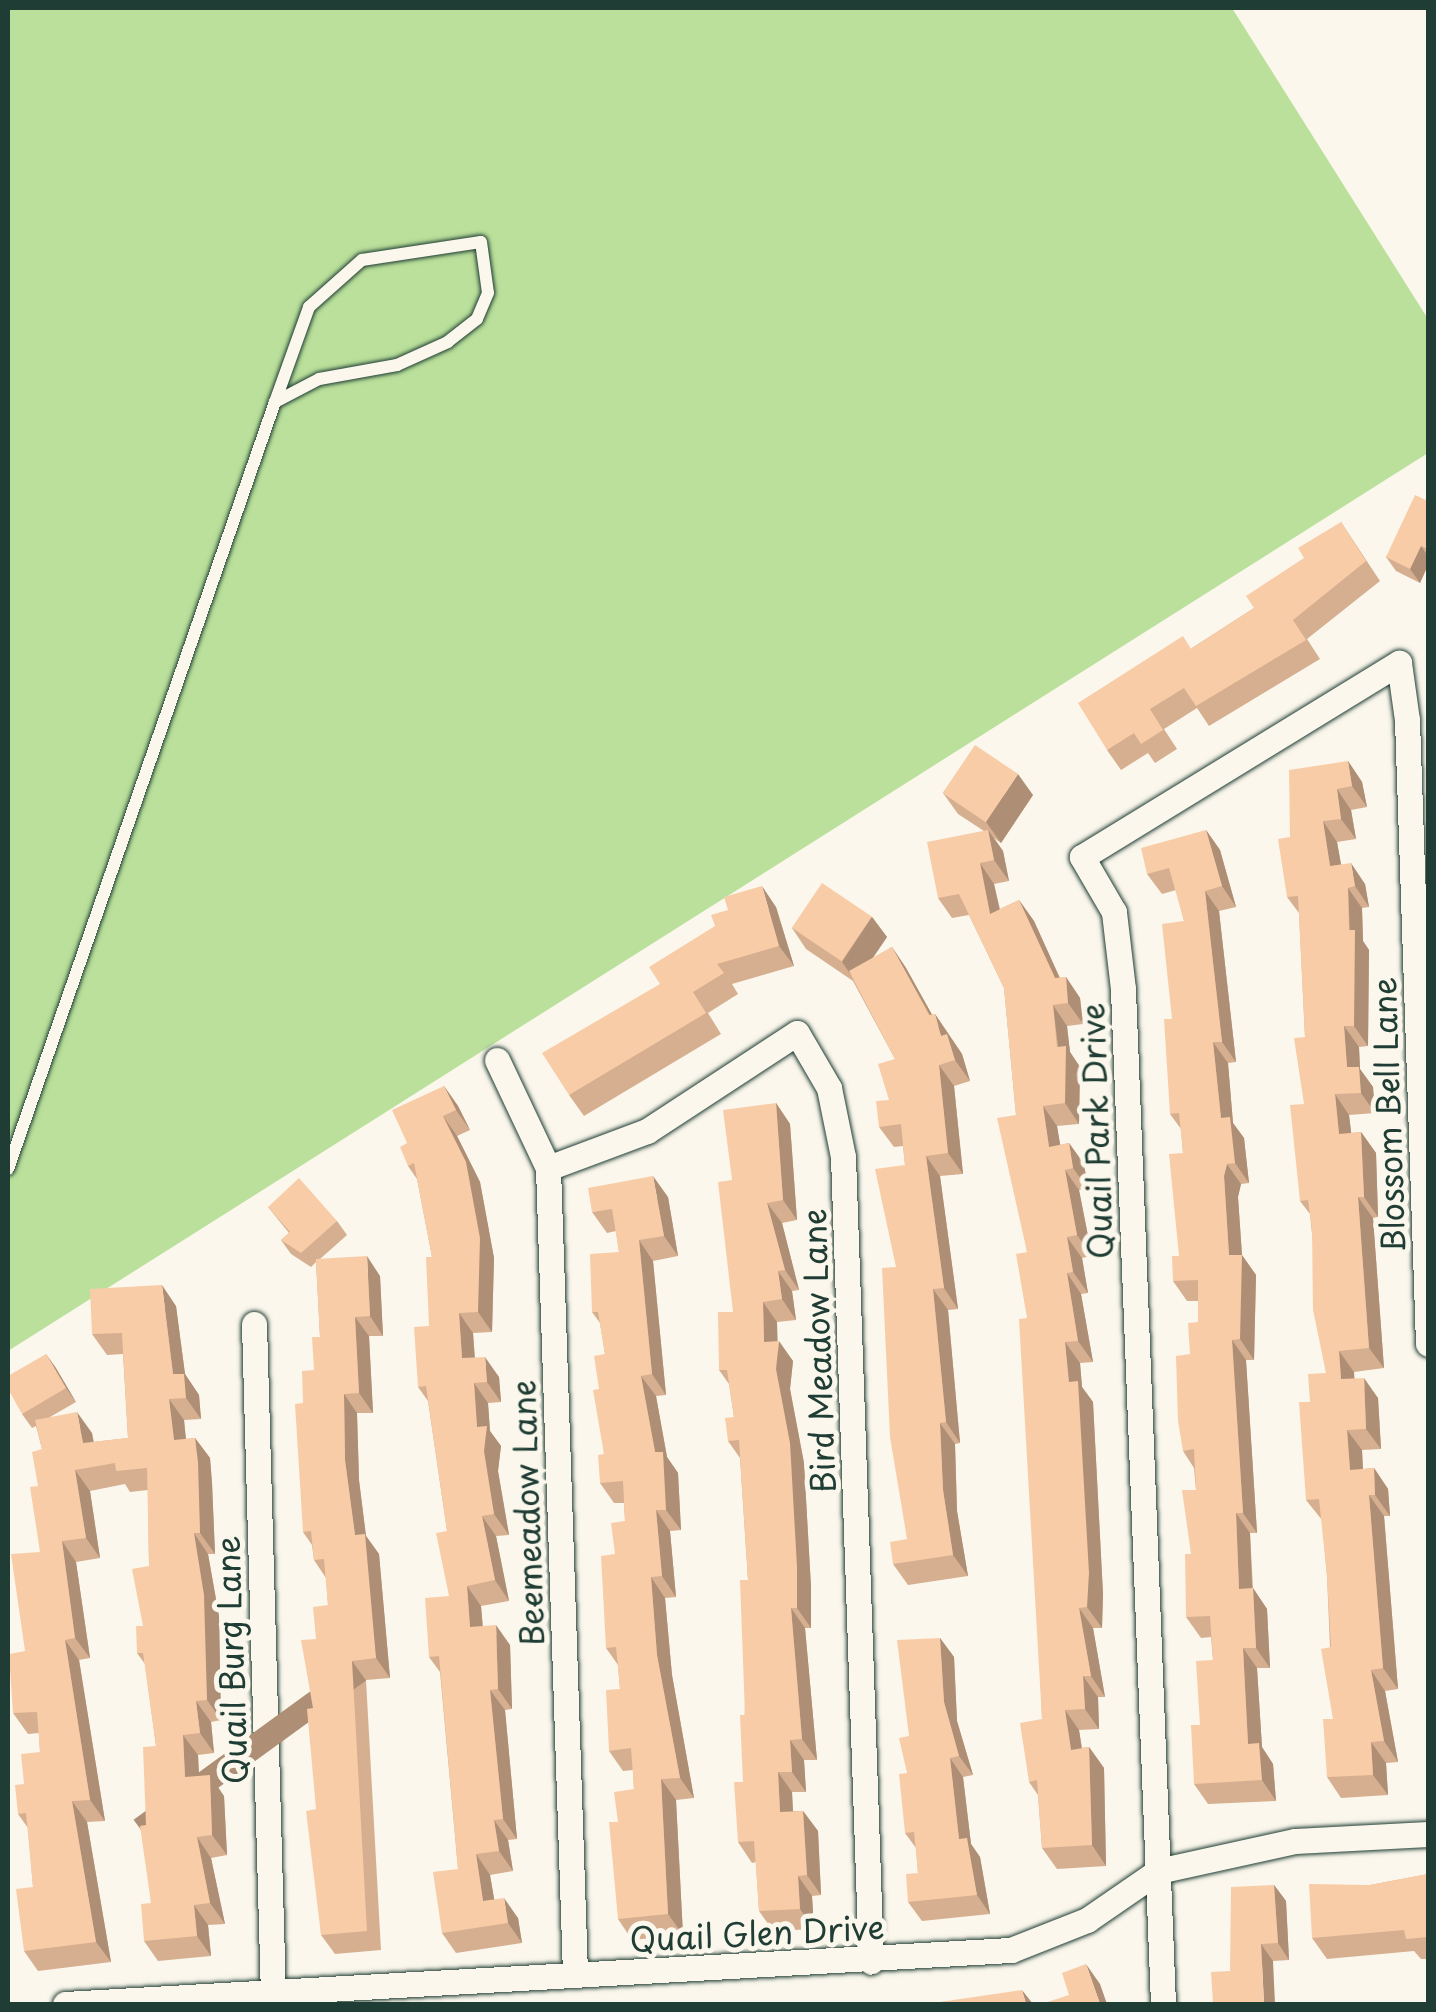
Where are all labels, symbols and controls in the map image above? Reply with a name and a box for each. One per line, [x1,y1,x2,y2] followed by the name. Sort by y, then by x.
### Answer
[1364,975,1412,1255] street label: Blossom Bell Lane
[1072,1001,1120,1261] street label: Quail Park Drive
[794,1207,842,1495] street label: Bird Meadow Lane
[503,1379,551,1647] street label: Beemeadow Lane
[207,1533,255,1787] street label: Quail Burg Lane
[627,1907,887,1959] street label: Quail Glen Drive

